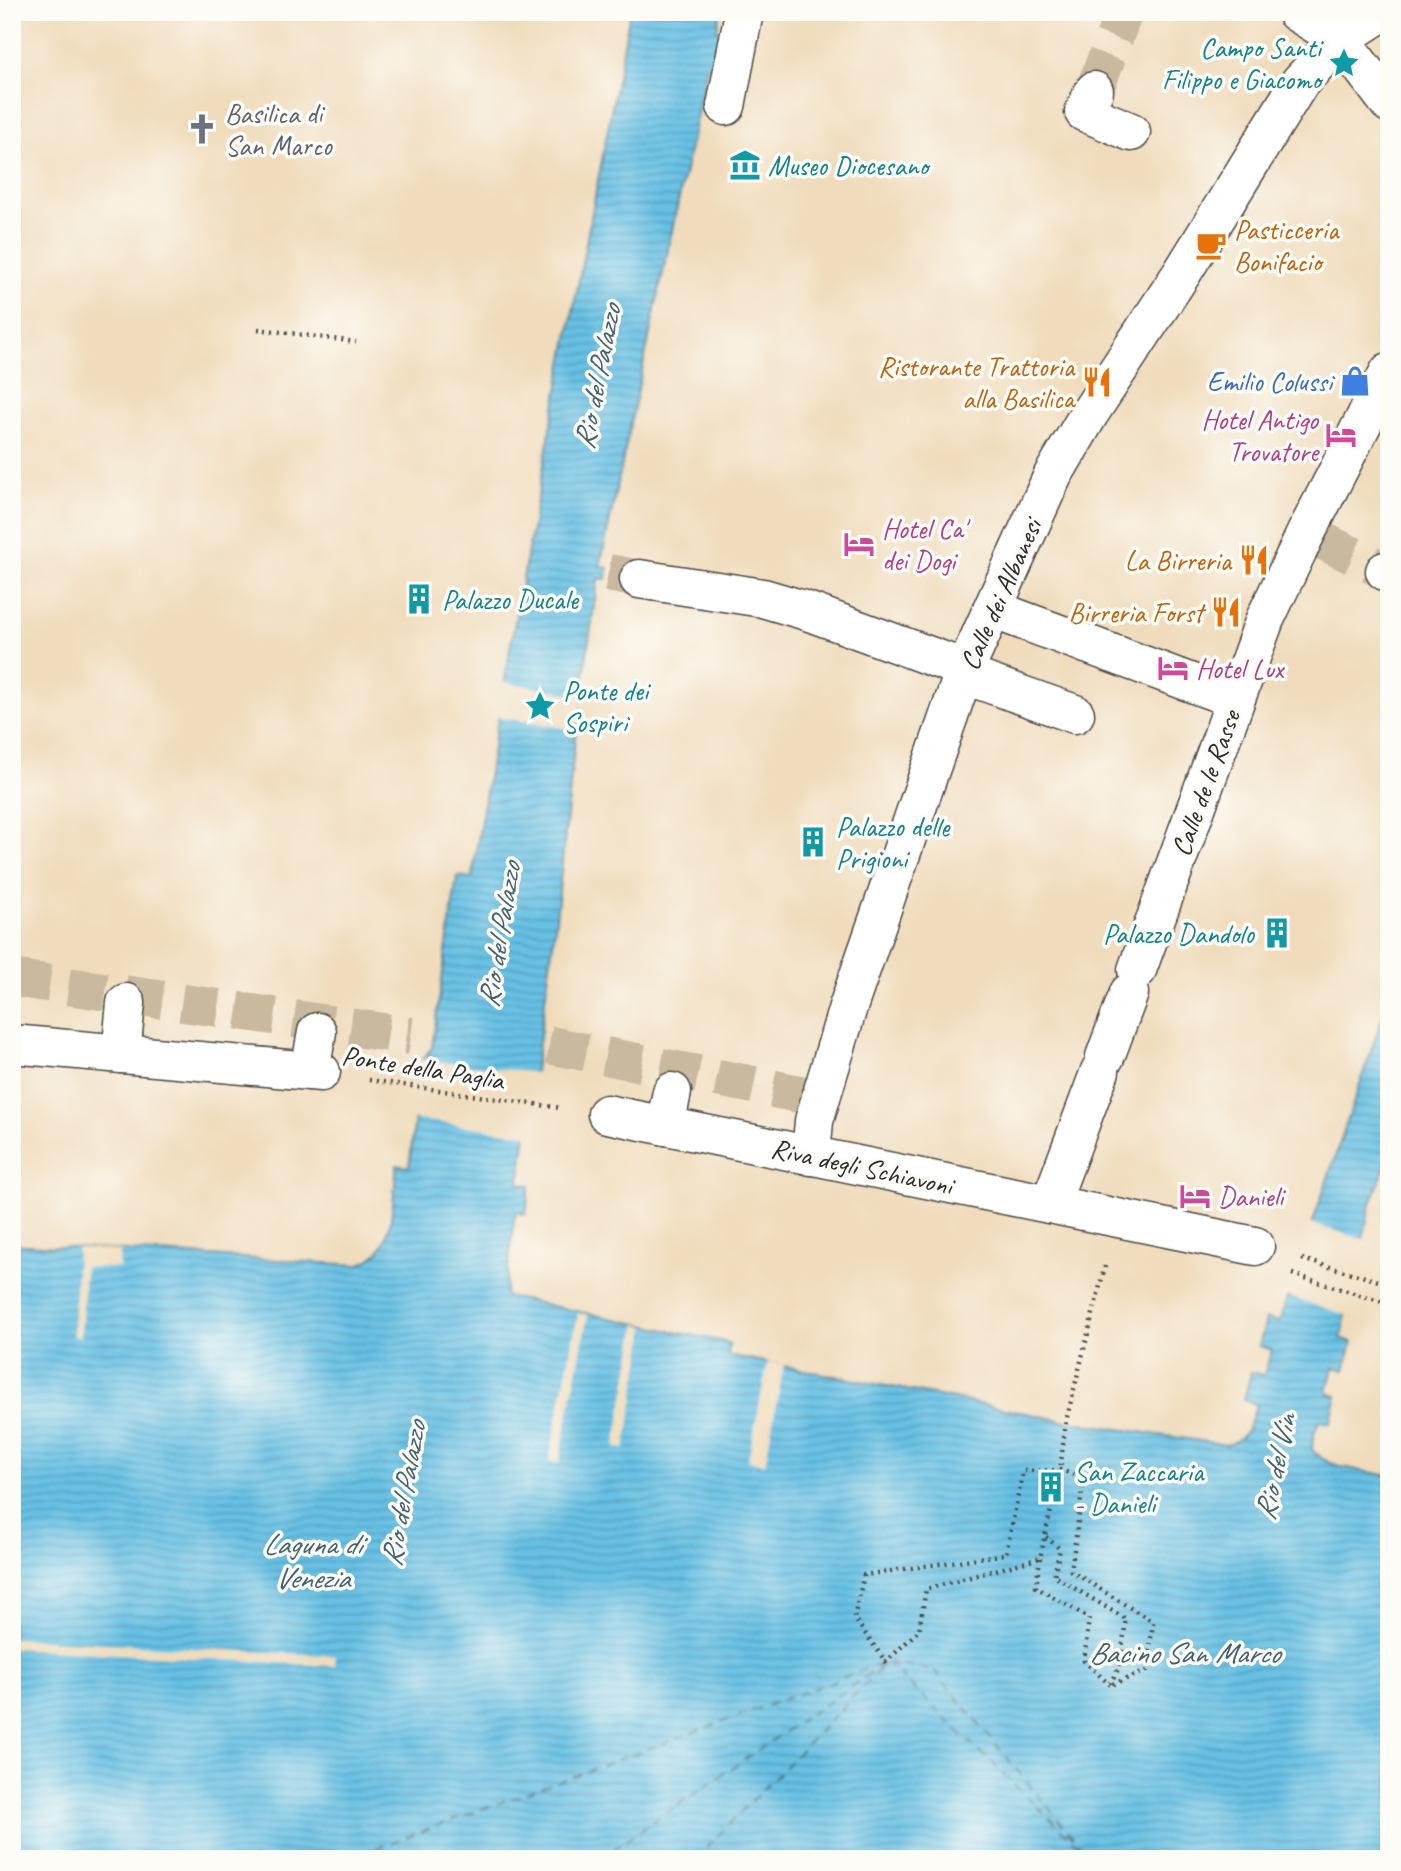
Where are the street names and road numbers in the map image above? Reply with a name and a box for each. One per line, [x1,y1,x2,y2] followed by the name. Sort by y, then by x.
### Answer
[952,510,1051,675] street label: Calle dei Albanesi
[1163,704,1249,861] street label: Calle de le Rasse
[340,1037,508,1098] street label: Ponte della Paglia
[768,1130,959,1204] street label: Riva degli Schiavoni

